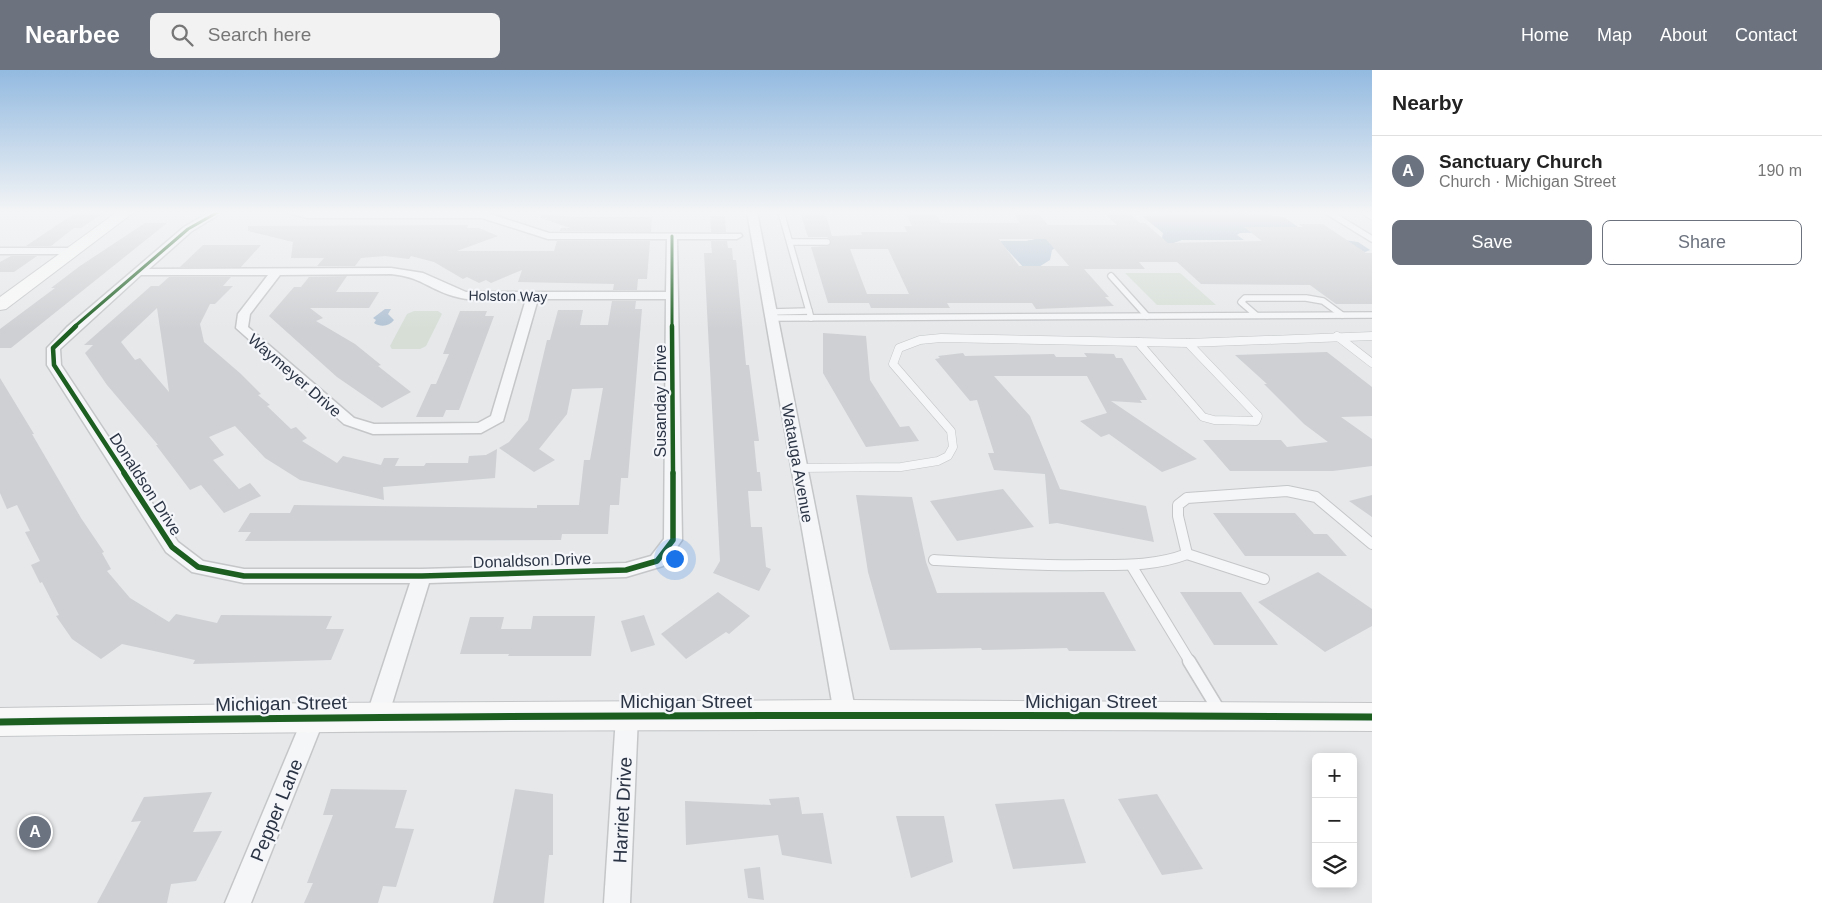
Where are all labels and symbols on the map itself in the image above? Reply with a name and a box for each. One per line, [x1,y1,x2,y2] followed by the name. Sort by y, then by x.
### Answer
[468,287,548,305] street label: Holston Way
[245,330,345,420] street label: Waymeyer Drive
[652,344,669,457] street label: Susanday Drive
[779,402,816,524] street label: Watauga Avenue
[106,430,185,539] street label: Donaldson Drive
[662,546,688,572] your location
[473,550,592,571] street label: Donaldson Drive
[620,691,753,712] street label: Michigan Street
[1025,691,1158,712] street label: Michigan Street
[215,692,348,715] street label: Michigan Street
[246,756,307,865] street label: Pepper Lane
[609,756,636,864] street label: Harriet Drive
[19,813,51,851] pin: A

